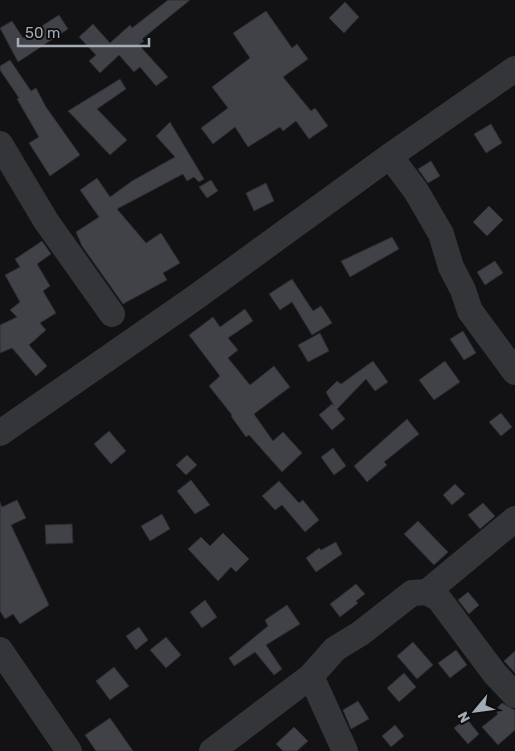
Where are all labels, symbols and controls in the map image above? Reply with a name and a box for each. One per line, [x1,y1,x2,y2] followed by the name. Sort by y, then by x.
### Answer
[18,15,149,47] scale bar
[25,24,60,42] text: 50 m
[450,686,500,736] north arrow
[454,709,474,726] text: N

